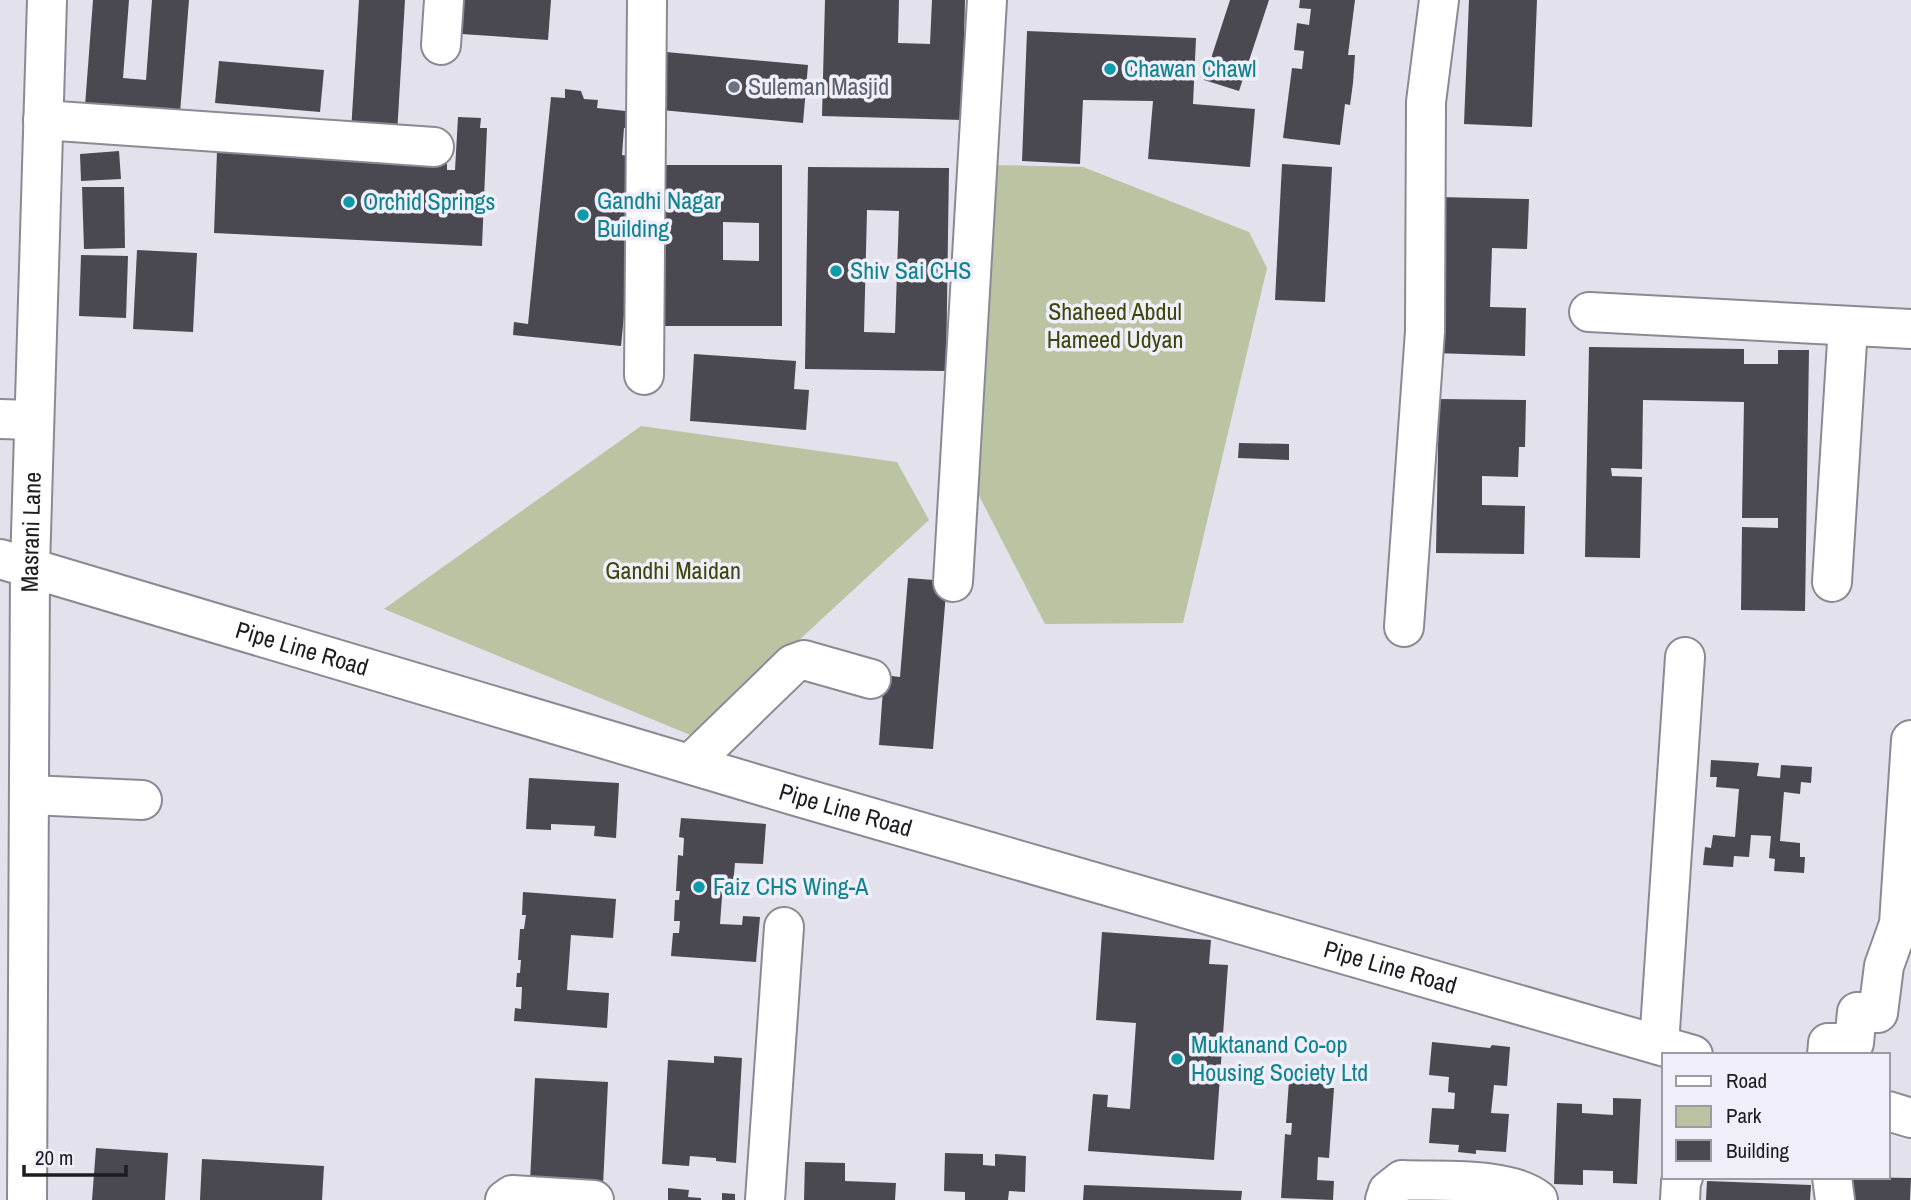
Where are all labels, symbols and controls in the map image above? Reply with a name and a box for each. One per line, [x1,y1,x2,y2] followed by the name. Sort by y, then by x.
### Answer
[1124,52,1256,84] place label: Chawan Chawl
[1102,61,1118,77] marker: Chawan Chawl
[748,70,889,102] place label: Suleman Masjid
[726,79,742,95] marker: Suleman Masjid
[597,184,721,244] place label: Gandhi Nagar Building
[363,185,495,217] place label: Orchid Springs
[341,194,357,210] marker: Orchid Springs
[575,207,591,223] marker: Gandhi Nagar Building
[850,254,971,286] place label: Shiv Sai CHS
[828,263,844,279] marker: Shiv Sai CHS
[1047,295,1183,355] park label: Shaheed Abdul Hameed Udyan
[13,471,48,592] street label: Masrani Lane
[605,554,741,586] park label: Gandhi Maidan
[232,613,372,683] street label: Pipe Line Road
[775,775,916,844] street label: Pipe Line Road
[713,870,869,902] place label: Faiz CHS Wing-A
[691,879,707,895] marker: Faiz CHS Wing-A
[1320,932,1461,1001] street label: Pipe Line Road
[1191,1028,1368,1088] place label: Muktanand Co-op Housing Society Ltd
[1169,1051,1185,1067] marker: Muktanand Co-op Housing Society Ltd
[1662,1053,1890,1179] legend
[1726,1066,1767,1095] text: Road
[1726,1101,1762,1130] text: Park
[24,1134,126,1178] scale bar
[1726,1136,1790,1165] text: Building
[35,1143,73,1172] text: 20 m

